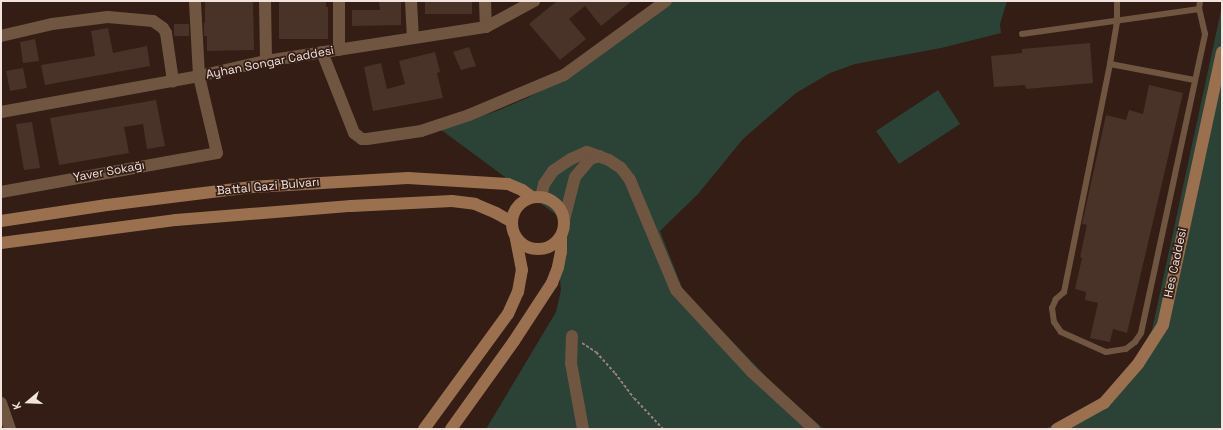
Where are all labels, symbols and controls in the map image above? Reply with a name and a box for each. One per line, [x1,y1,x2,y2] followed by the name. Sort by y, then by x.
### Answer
[205,44,335,82] street label: Ayhan Songar Caddesi
[72,159,146,185] street label: Yaver Sokağı
[216,175,320,199] street label: Battal Gazi Bulvarı
[1162,227,1190,299] street label: Hes Caddesi
[8,382,48,422] north arrow
[9,400,24,411] text: K

